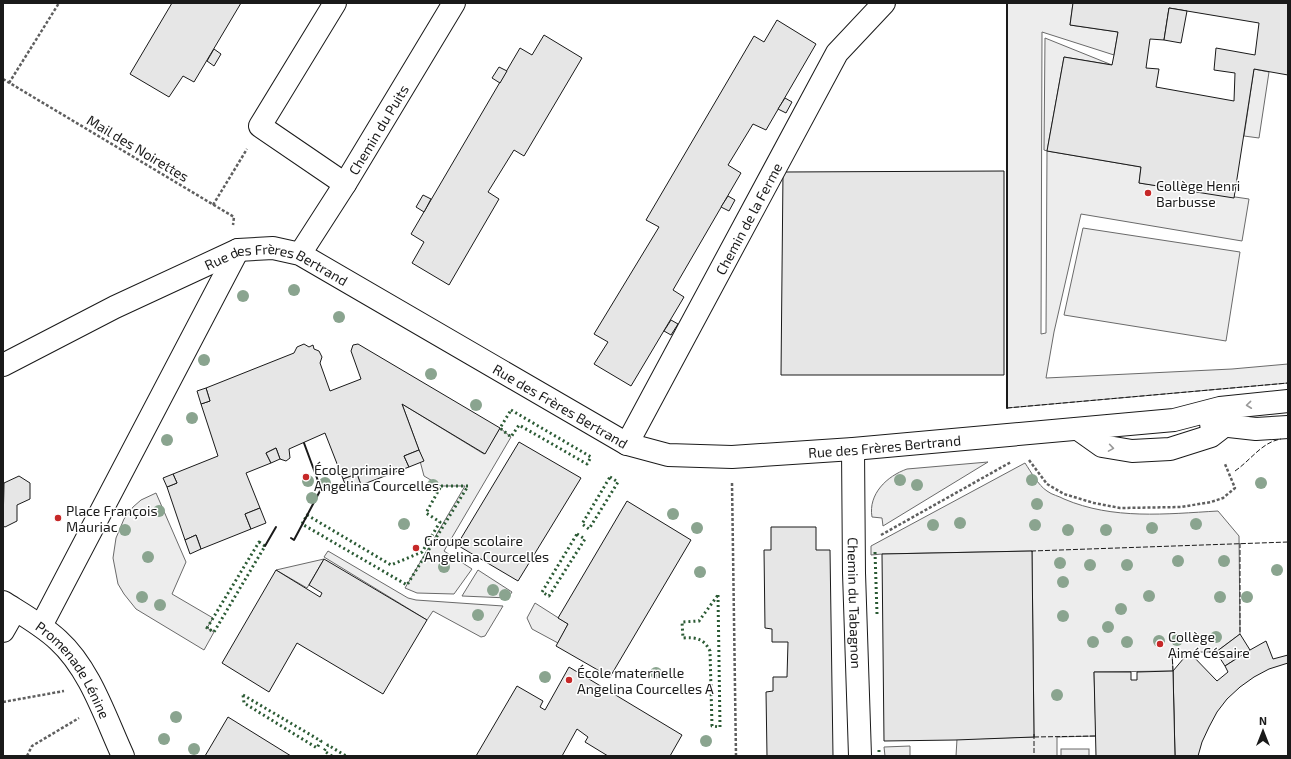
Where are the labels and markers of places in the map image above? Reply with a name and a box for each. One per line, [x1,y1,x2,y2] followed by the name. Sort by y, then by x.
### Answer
[1156,177,1240,210] place label: Collège Henri Barbusse
[1143,188,1153,198] marker: Collège Henri Barbusse
[314,461,439,494] place label: École primaire Angelina Courcelles
[301,472,311,482] marker: École primaire Angelina Courcelles
[66,502,158,535] place label: Place François Mauriac
[53,513,63,523] marker: Place François Mauriac
[424,532,549,565] place label: Groupe scolaire Angelina Courcelles
[411,543,421,553] marker: Groupe scolaire Angelina Courcelles
[1168,628,1250,661] place label: Collège Aimé Césaire
[1155,639,1165,649] marker: Collège Aimé Césaire
[577,664,714,697] place label: École maternelle Angelina Courcelles A
[564,675,574,685] marker: École maternelle Angelina Courcelles A

